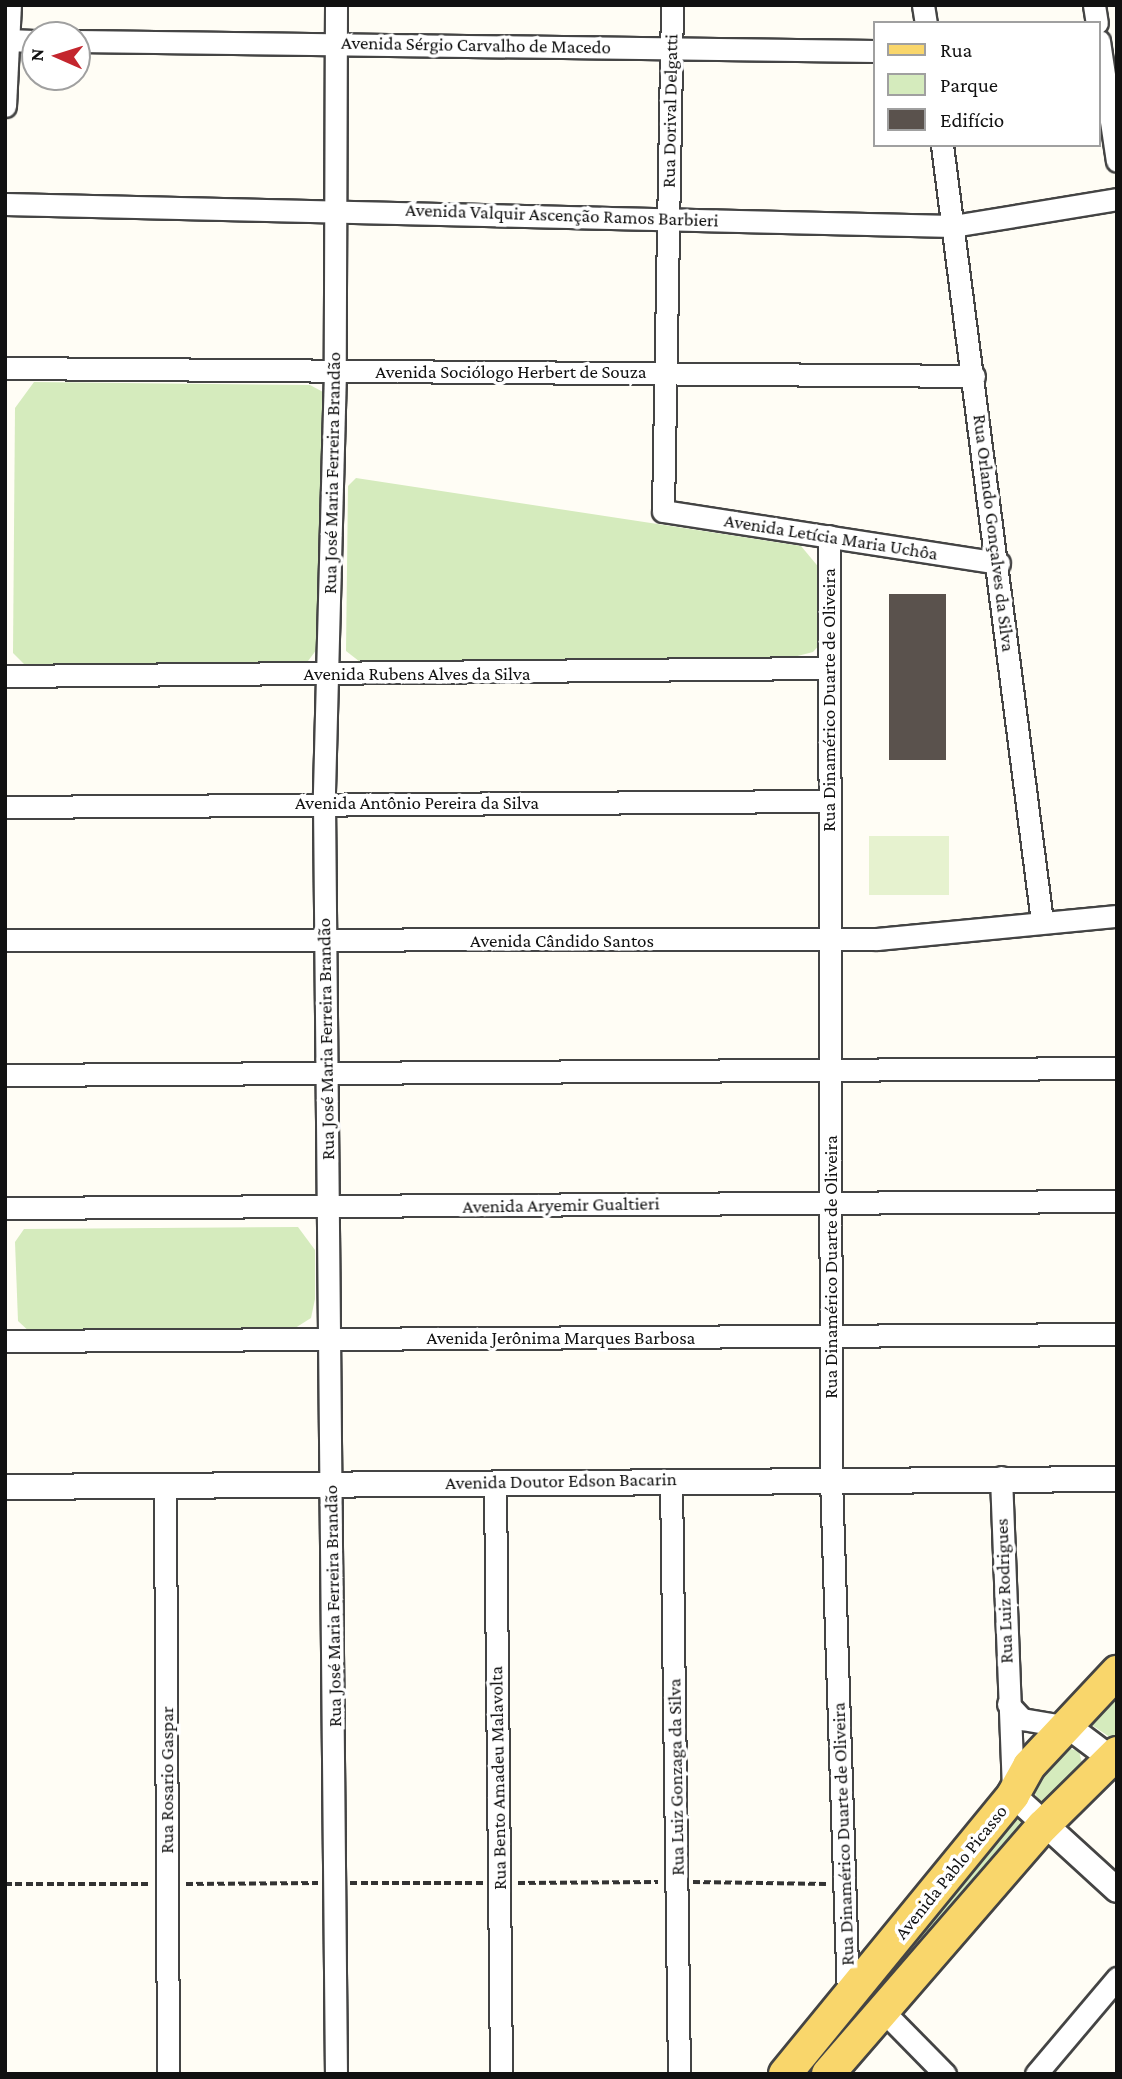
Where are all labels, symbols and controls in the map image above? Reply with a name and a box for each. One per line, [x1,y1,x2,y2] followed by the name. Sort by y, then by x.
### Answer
[21,21,91,91] north arrow
[874,21,1101,147] legend
[341,31,611,59] street label: Avenida Sérgio Carvalho de Macedo
[657,34,683,188] street label: Rua Dorival Delgatti
[940,38,972,62] text: Rua
[26,48,47,62] text: N
[940,73,998,97] text: Parque
[940,108,1004,132] text: Edifício
[405,198,719,232] street label: Avenida Valquir Ascenção Ramos Barbieri
[318,352,346,594] street label: Rua José Maria Ferreira Brandão
[375,361,647,383] street label: Avenida Sociólogo Herbert de Souza
[968,413,1020,653] street label: Rua Orlando Gonçalves da Silva
[722,509,940,565] street label: Avenida Letícia Maria Uchôa
[818,568,840,832] street label: Rua Dinamérico Duarte de Oliveira
[304,663,530,685] street label: Avenida Rubens Alves da Silva
[295,792,539,814] street label: Avenida Antônio Pereira da Silva
[312,918,340,1160] street label: Rua José Maria Ferreira Brandão
[470,930,654,952] street label: Avenida Cândido Santos
[820,1135,842,1399] street label: Rua Dinamérico Duarte de Oliveira
[462,1192,660,1218] street label: Avenida Aryemir Gualtieri
[427,1327,695,1349] street label: Avenida Jerônima Marques Barbosa
[445,1468,677,1494] street label: Avenida Doutor Edson Bacarin
[319,1485,347,1727] street label: Rua José Maria Ferreira Brandão
[990,1518,1018,1664] street label: Rua Luiz Rodrigues
[485,1666,511,1890] street label: Rua Bento Amadeu Malavolta
[663,1678,689,1876] street label: Rua Luiz Gonzaga da Silva
[827,1702,859,1966] street label: Rua Dinamérico Duarte de Oliveira
[156,1706,178,1854] street label: Rua Rosario Gaspar
[890,1800,1012,1944] street label: Avenida Pablo Picasso

